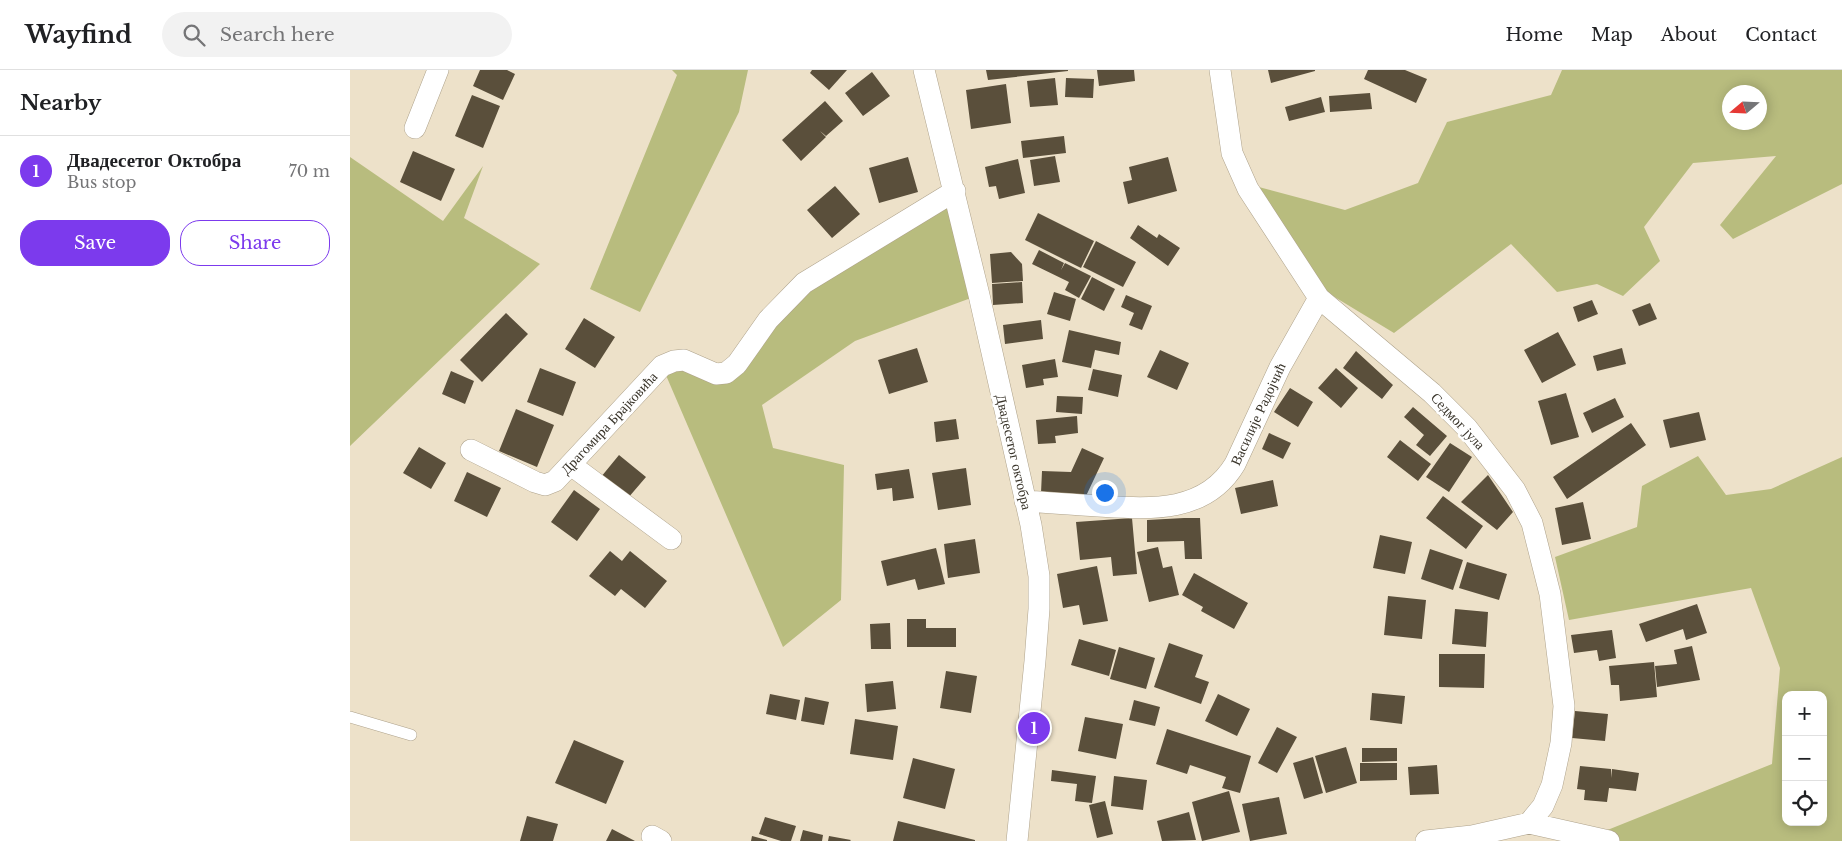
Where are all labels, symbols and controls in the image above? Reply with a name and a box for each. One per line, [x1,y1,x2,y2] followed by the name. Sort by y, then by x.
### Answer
[162,12,512,57] search box
[25,20,132,49] text: Wayfind
[180,21,208,49] icon: search
[220,23,335,46] text: Search here
[1505,24,1563,46] text: Home
[1591,24,1633,46] text: Map
[1661,24,1717,46] text: About
[1745,24,1817,46] text: Contact
[1722,85,1767,130] north arrow
[20,90,101,116] text: Nearby
[67,149,241,172] text: Двадесетог Октобра
[33,161,39,181] text: 1
[289,161,330,181] text: 70 m
[67,172,136,192] text: Bus stop
[20,220,170,266] button: Save
[180,220,330,266] button: Share
[1226,360,1290,468] street label: Василије Радојчић
[557,367,662,478] street label: Драгомира Брајковића
[1427,389,1490,454] street label: Седмог јула
[992,392,1036,512] street label: Двадесетог октобра
[1092,480,1118,506] your location
[1782,691,1827,826] map controls
[1782,691,1827,736] button: +
[1018,709,1050,747] pin: 1
[1782,736,1827,781] button: −
[1782,781,1827,826] button: locate

